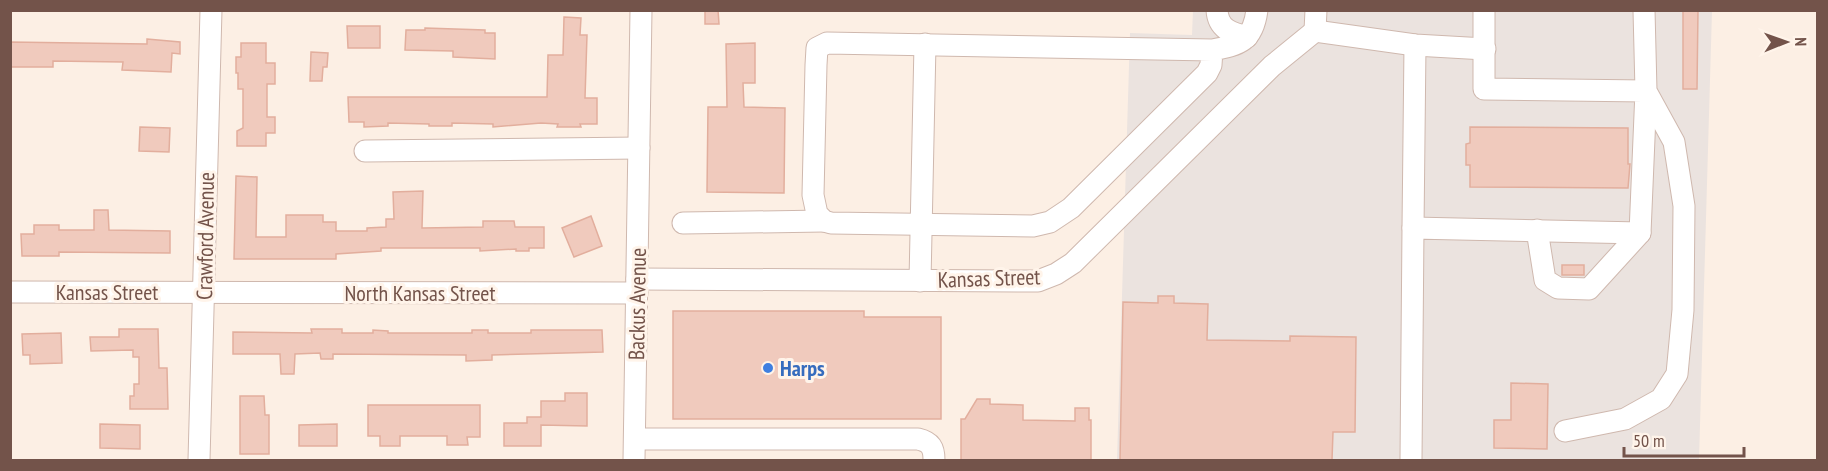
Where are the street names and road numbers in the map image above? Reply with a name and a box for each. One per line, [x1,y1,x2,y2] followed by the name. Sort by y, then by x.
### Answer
[190,172,220,300] street label: Crawford Avenue
[622,248,652,360] street label: Backus Avenue
[937,262,1041,294] street label: Kansas Street
[56,278,158,306] street label: Kansas Street
[344,279,496,307] street label: North Kansas Street

